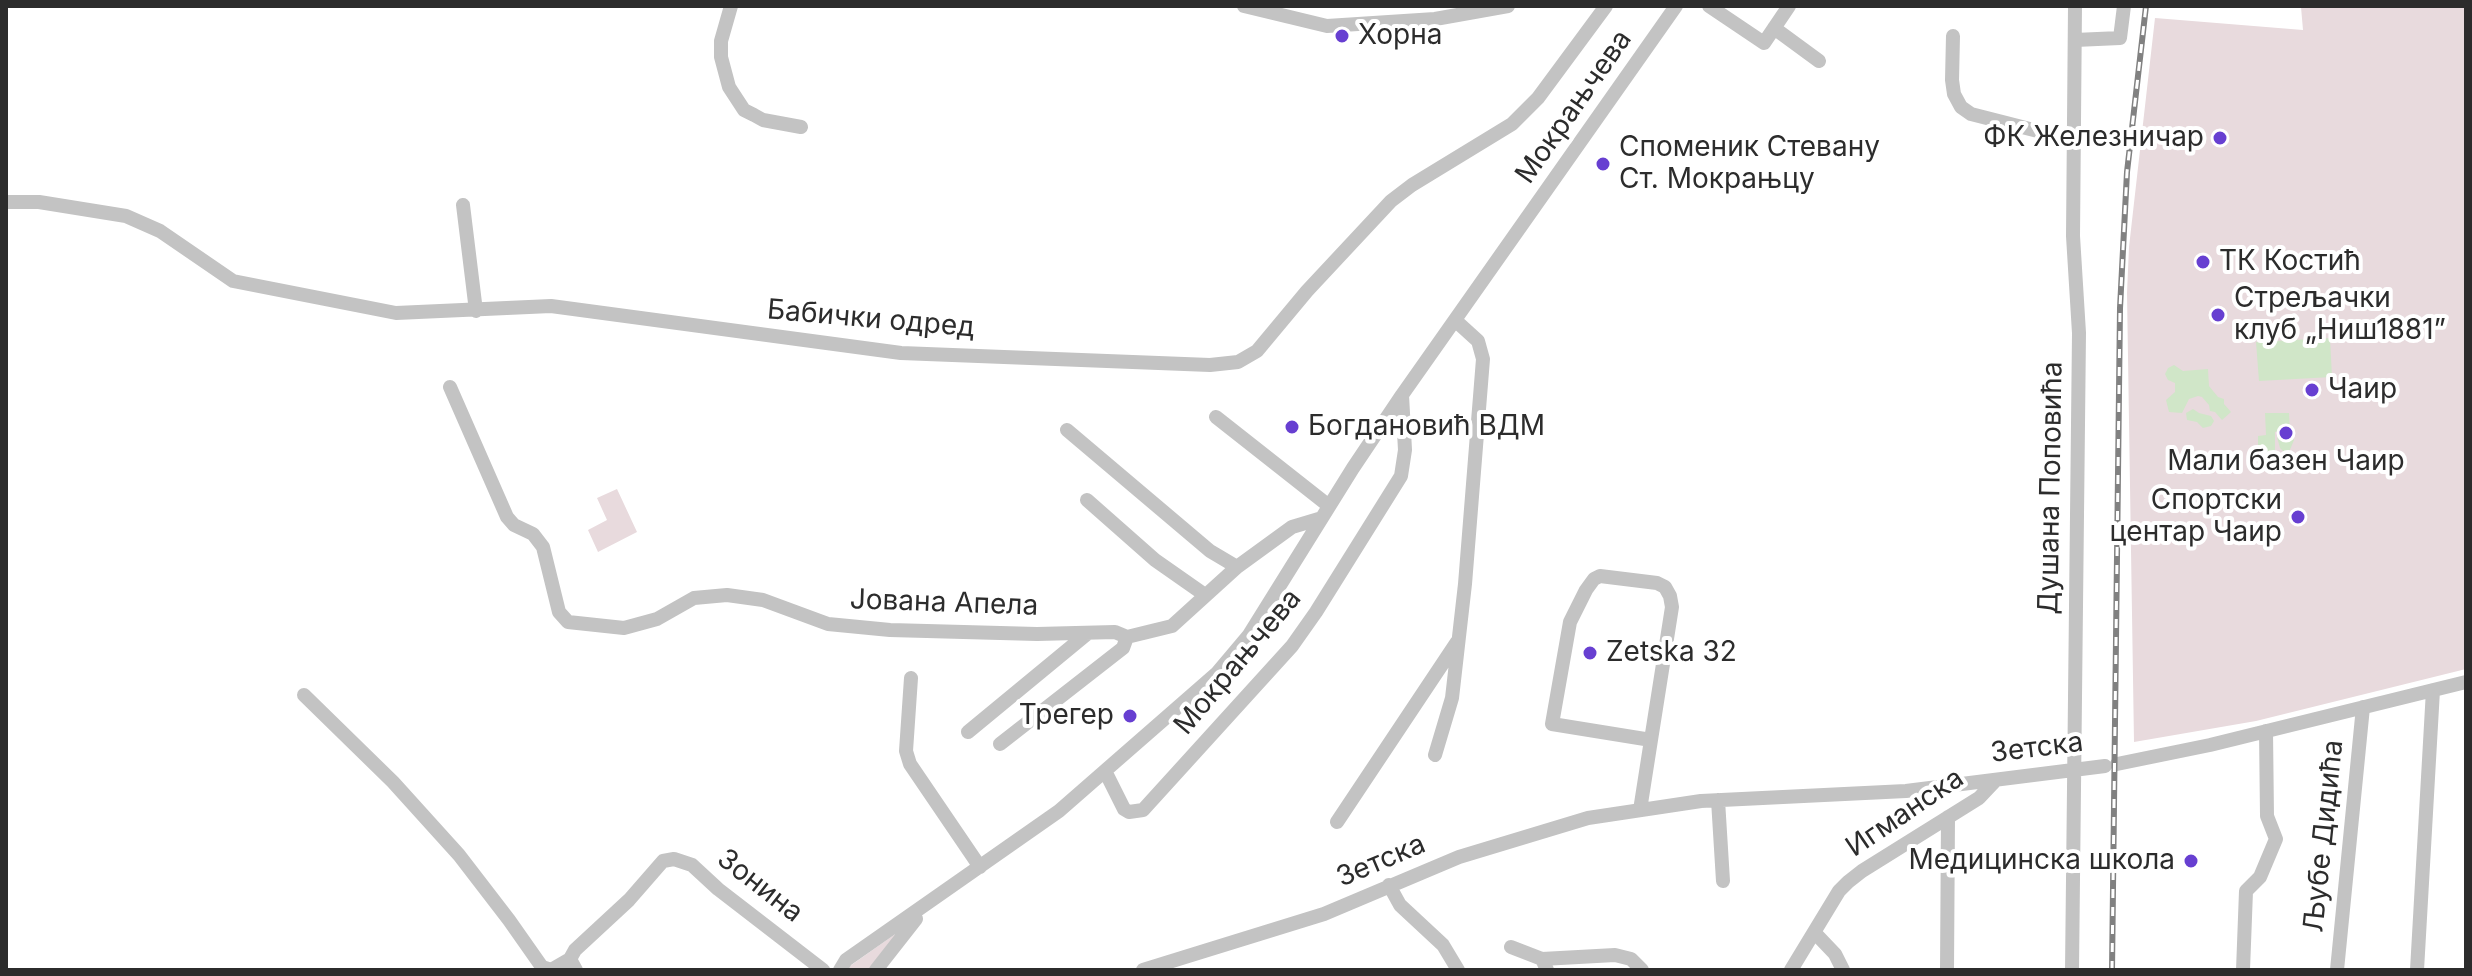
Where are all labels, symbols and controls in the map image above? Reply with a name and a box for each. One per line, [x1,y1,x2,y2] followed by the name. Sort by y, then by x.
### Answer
[1358,19,1443,53] place label: Хорна
[1509,24,1639,190] street label: Мокрањчева
[1333,27,1351,45] marker: Хорна
[1983,121,2204,155] place label: ФК Железничар
[2211,129,2229,147] marker: ФК Железничар
[1619,131,1880,197] place label: Споменик Стевану Ст. Мокрањцу
[1594,155,1612,173] marker: Споменик Стевану Ст. Мокрањцу
[2219,245,2361,279] place label: ТК Костић
[2194,253,2212,271] marker: ТК Костић
[2234,282,2446,348] place label: Стрељачки клуб „Ниш1881”
[766,293,976,345] street label: Бабички одред
[2209,306,2227,324] marker: Стрељачки клуб „Ниш1881”
[2032,361,2070,615] street label: Душана Поповића
[2328,373,2397,407] place label: Чаир
[2303,381,2321,399] marker: Чаир
[1308,410,1545,444] place label: Богдановић ВДМ
[1283,418,1301,436] marker: Богдановић ВДМ
[2277,424,2295,442] marker: Мали базен Чаир
[2167,445,2405,479] place label: Мали базен Чаир
[2110,484,2282,550] place label: Спортски центар Чаир
[2289,508,2307,526] marker: Спортски центар Чаир
[1167,582,1309,742] street label: Мокрањчева
[849,583,1039,623] street label: Јована Апела
[1606,636,1737,670] place label: Zetska 32
[1581,644,1599,662] marker: Zetska 32
[1019,699,1114,733] place label: Трегер
[1121,707,1139,725] marker: Трегер
[1989,726,2085,770] street label: Зетска
[2297,738,2351,934] street label: Љубе Дидића
[1840,761,1970,865] street label: Игманска
[1332,827,1430,895] street label: Зетска
[710,842,810,930] street label: Зонина
[1908,844,2175,878] place label: Медицинска школа
[2182,852,2200,870] marker: Медицинска школа

